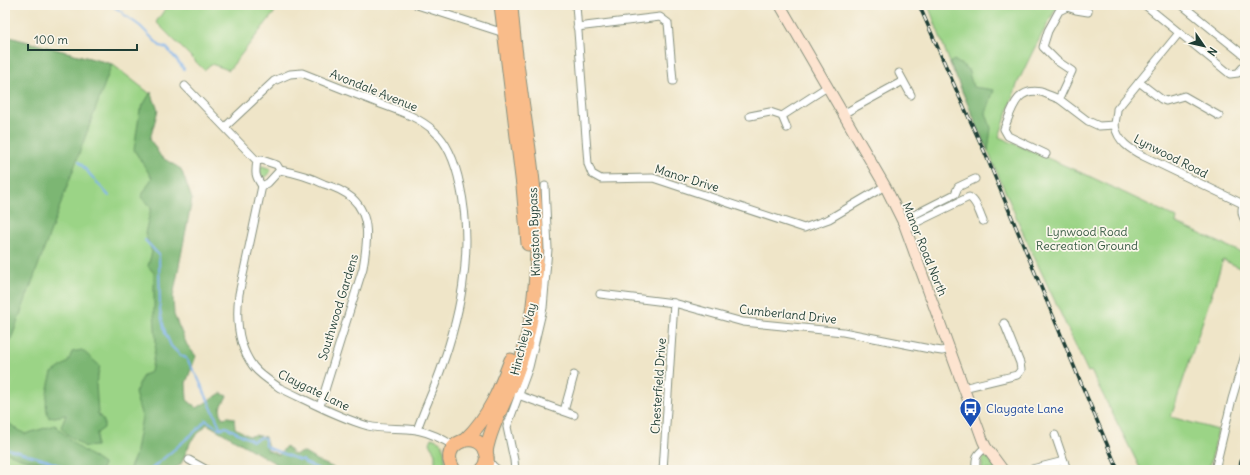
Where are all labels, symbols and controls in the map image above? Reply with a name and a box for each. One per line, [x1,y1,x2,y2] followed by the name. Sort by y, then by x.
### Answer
[28,26,137,52] scale bar
[1184,26,1224,66] north arrow
[34,32,68,47] text: 100 m
[1204,45,1220,59] text: N
[328,66,420,114] street label: Avondale Avenue
[1131,131,1211,181] street label: Lynwood Road
[653,161,721,195] street label: Manor Drive
[525,187,543,277] street label: Kingston Bypass
[899,200,951,298] street label: Manor Road North
[1036,224,1138,253] park label: Lynwood Road Recreation Ground
[315,252,361,362] street label: Southwood Gardens
[507,301,539,377] street label: Hinchley Way
[738,301,838,327] street label: Cumberland Drive
[647,338,669,434] street label: Chesterfield Drive
[276,366,352,414] street label: Claygate Lane
[958,395,984,428] bus stop icon: Claygate Lane
[986,401,1064,416] place label: Claygate Lane

